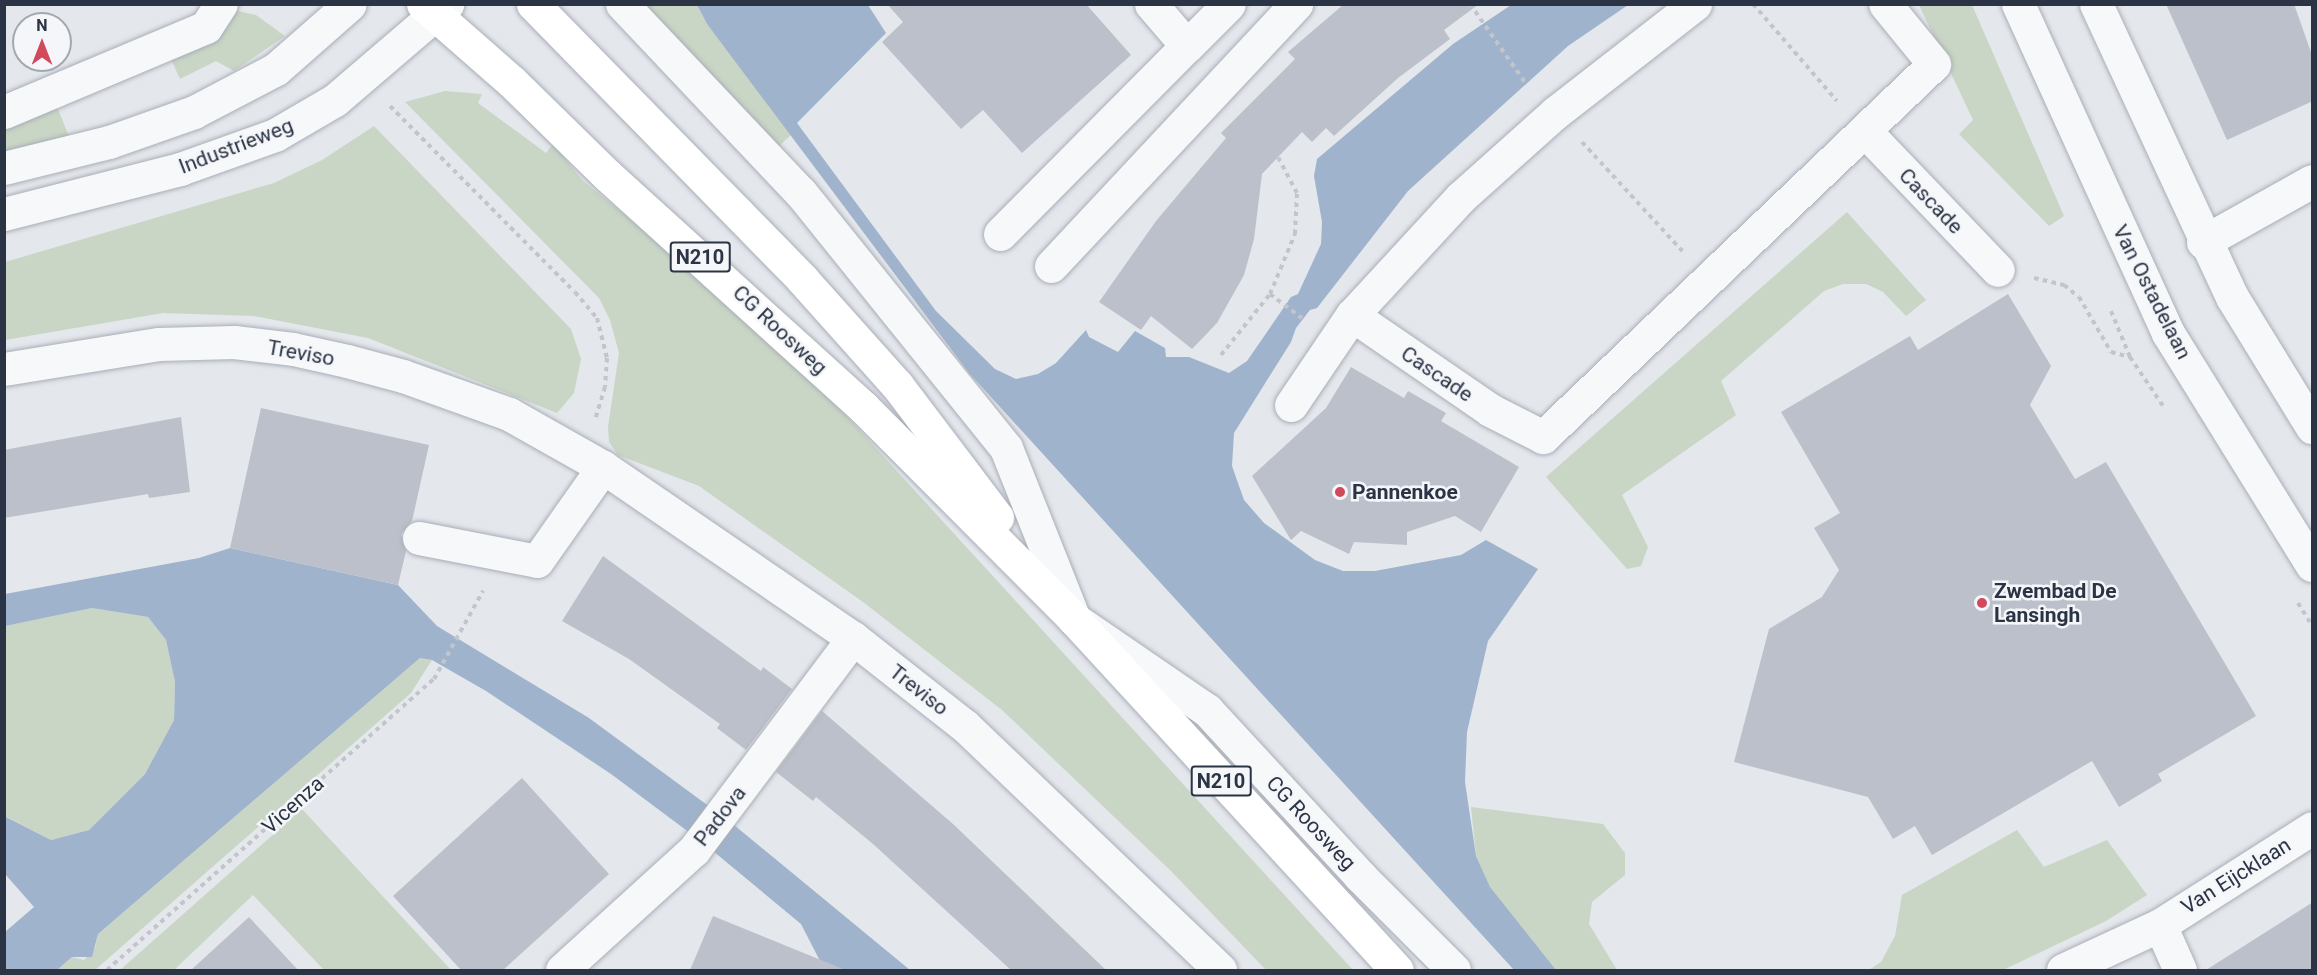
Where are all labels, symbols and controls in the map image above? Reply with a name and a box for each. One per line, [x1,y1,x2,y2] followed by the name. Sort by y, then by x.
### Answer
[12,12,72,72] north arrow
[36,16,48,35] text: N
[175,113,297,179] street label: Industrieweg
[1894,163,1968,239] street label: Cascade
[2107,221,2197,363] street label: Van Ostadelaan
[668,240,732,274] road number: N210
[728,280,832,380] street label: CG Roosweg
[265,335,337,371] street label: Treviso
[1396,341,1478,407] street label: Cascade
[1352,479,1458,505] place label: Pannenkoe
[1333,485,1347,499] marker: Pannenkoe
[1994,578,2117,628] place label: Zwembad De Lansingh
[1975,596,1989,610] marker: Zwembad De Lansingh
[885,659,953,721] street label: Treviso
[1190,764,1252,798] road number: N210
[257,771,329,839] street label: Vicenza
[1261,771,1361,875] street label: CG Roosweg
[689,781,751,851] street label: Padova
[2177,832,2295,920] street label: Van Eijcklaan

